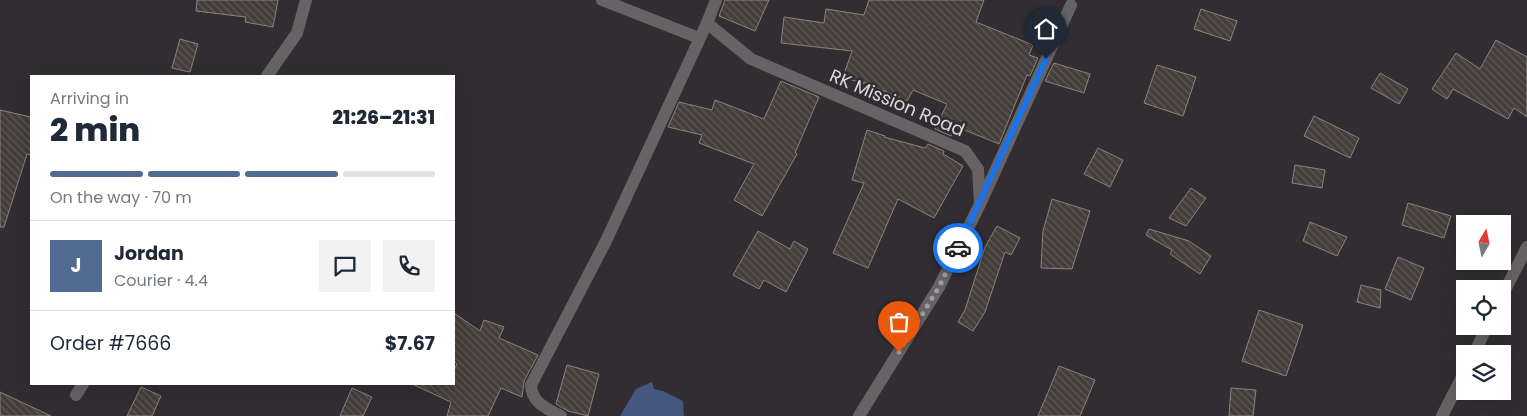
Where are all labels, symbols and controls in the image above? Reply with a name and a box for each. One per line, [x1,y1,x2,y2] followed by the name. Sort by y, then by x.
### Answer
[1025,8,1067,59] pin
[1032,15,1060,43] icon: home
[826,63,969,142] street label: RK Mission Road
[50,87,129,110] text: Arriving in
[332,104,435,131] text: 21:26–21:31
[50,107,140,152] text: 2 min
[50,186,192,209] text: On the way · 70 m
[1456,215,1511,270] north arrow
[1456,215,1511,400] map controls
[933,223,983,273] courier
[944,234,972,262] icon: car
[114,240,184,267] text: Jordan
[319,240,371,292] button: chat
[383,240,435,292] button: phone
[71,252,81,279] text: J
[114,269,208,292] text: Courier · 4.4
[1456,280,1511,335] button: locate
[878,301,920,352] pin
[885,308,913,336] icon: bag
[50,330,171,357] text: Order #7666
[385,330,435,357] text: $7.67
[1456,345,1511,400] button: layers

